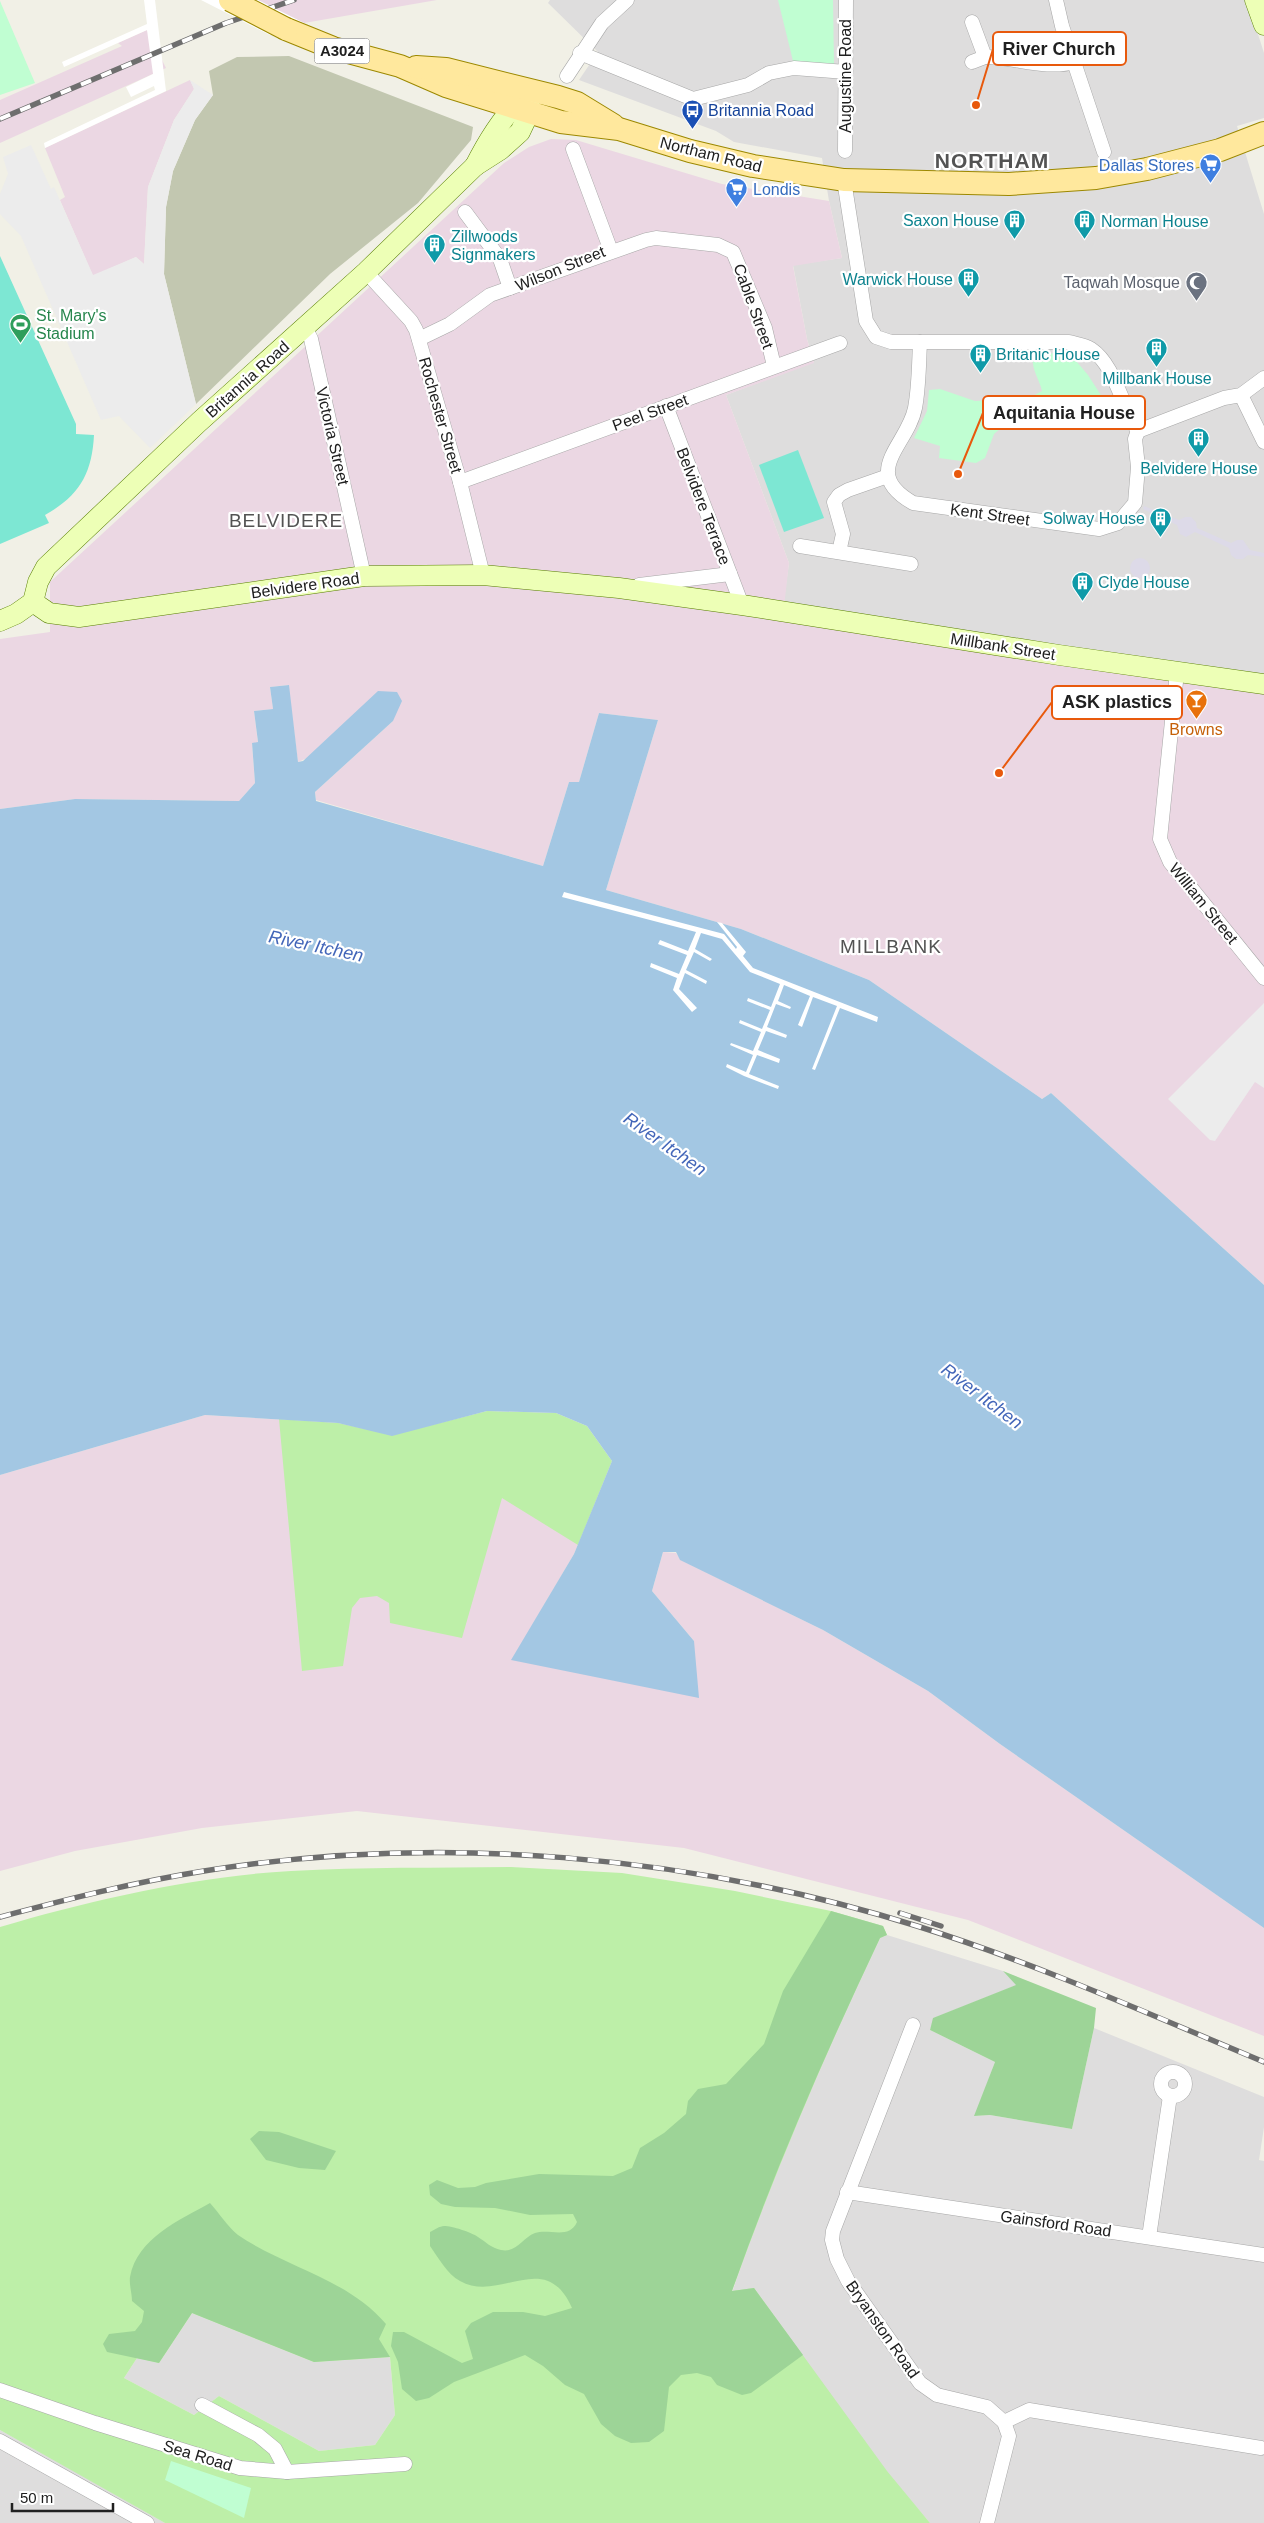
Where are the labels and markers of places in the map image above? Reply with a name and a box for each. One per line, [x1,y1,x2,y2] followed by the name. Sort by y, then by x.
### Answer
[993,32,1126,65] callout: River Church
[680,98,704,129] bus stop icon: Britannia Road
[708,102,814,119] place label: Britannia Road
[1198,153,1222,184] supermarket icon: Dallas Stores
[1099,157,1194,174] place label: Dallas Stores
[725,177,749,208] supermarket icon: Londis
[753,181,800,198] place label: Londis
[1003,208,1027,239] building icon: Saxon House
[1073,209,1097,240] building icon: Norman House
[903,212,999,229] place label: Saxon House
[1101,213,1209,230] place label: Norman House
[451,228,535,263] place label: Zillwoods Signmakers
[423,233,447,264] building icon: Zillwoods Signmakers
[957,267,981,298] building icon: Warwick House
[1184,270,1208,301] mosque icon: Taqwah Mosque
[842,271,953,288] place label: Warwick House
[1063,274,1180,291] place label: Taqwah Mosque
[36,307,107,342] place label: St. Mary's Stadium
[8,312,32,343] sports icon: St. Mary's Stadium
[1145,337,1169,368] building icon: Millbank House
[968,342,992,373] building icon: Britanic House
[996,346,1100,363] place label: Britanic House
[1102,370,1212,387] place label: Millbank House
[983,396,1145,429] callout: Aquitania House
[1187,427,1211,458] building icon: Belvidere House
[1140,460,1258,477] place label: Belvidere House
[1149,506,1173,537] building icon: Solway House
[1043,510,1145,527] place label: Solway House
[1070,570,1094,601] building icon: Clyde House
[1098,574,1190,591] place label: Clyde House
[1052,686,1182,719] callout: ASK plastics
[1184,688,1208,719] bar icon: Browns
[1169,721,1223,738] place label: Browns

